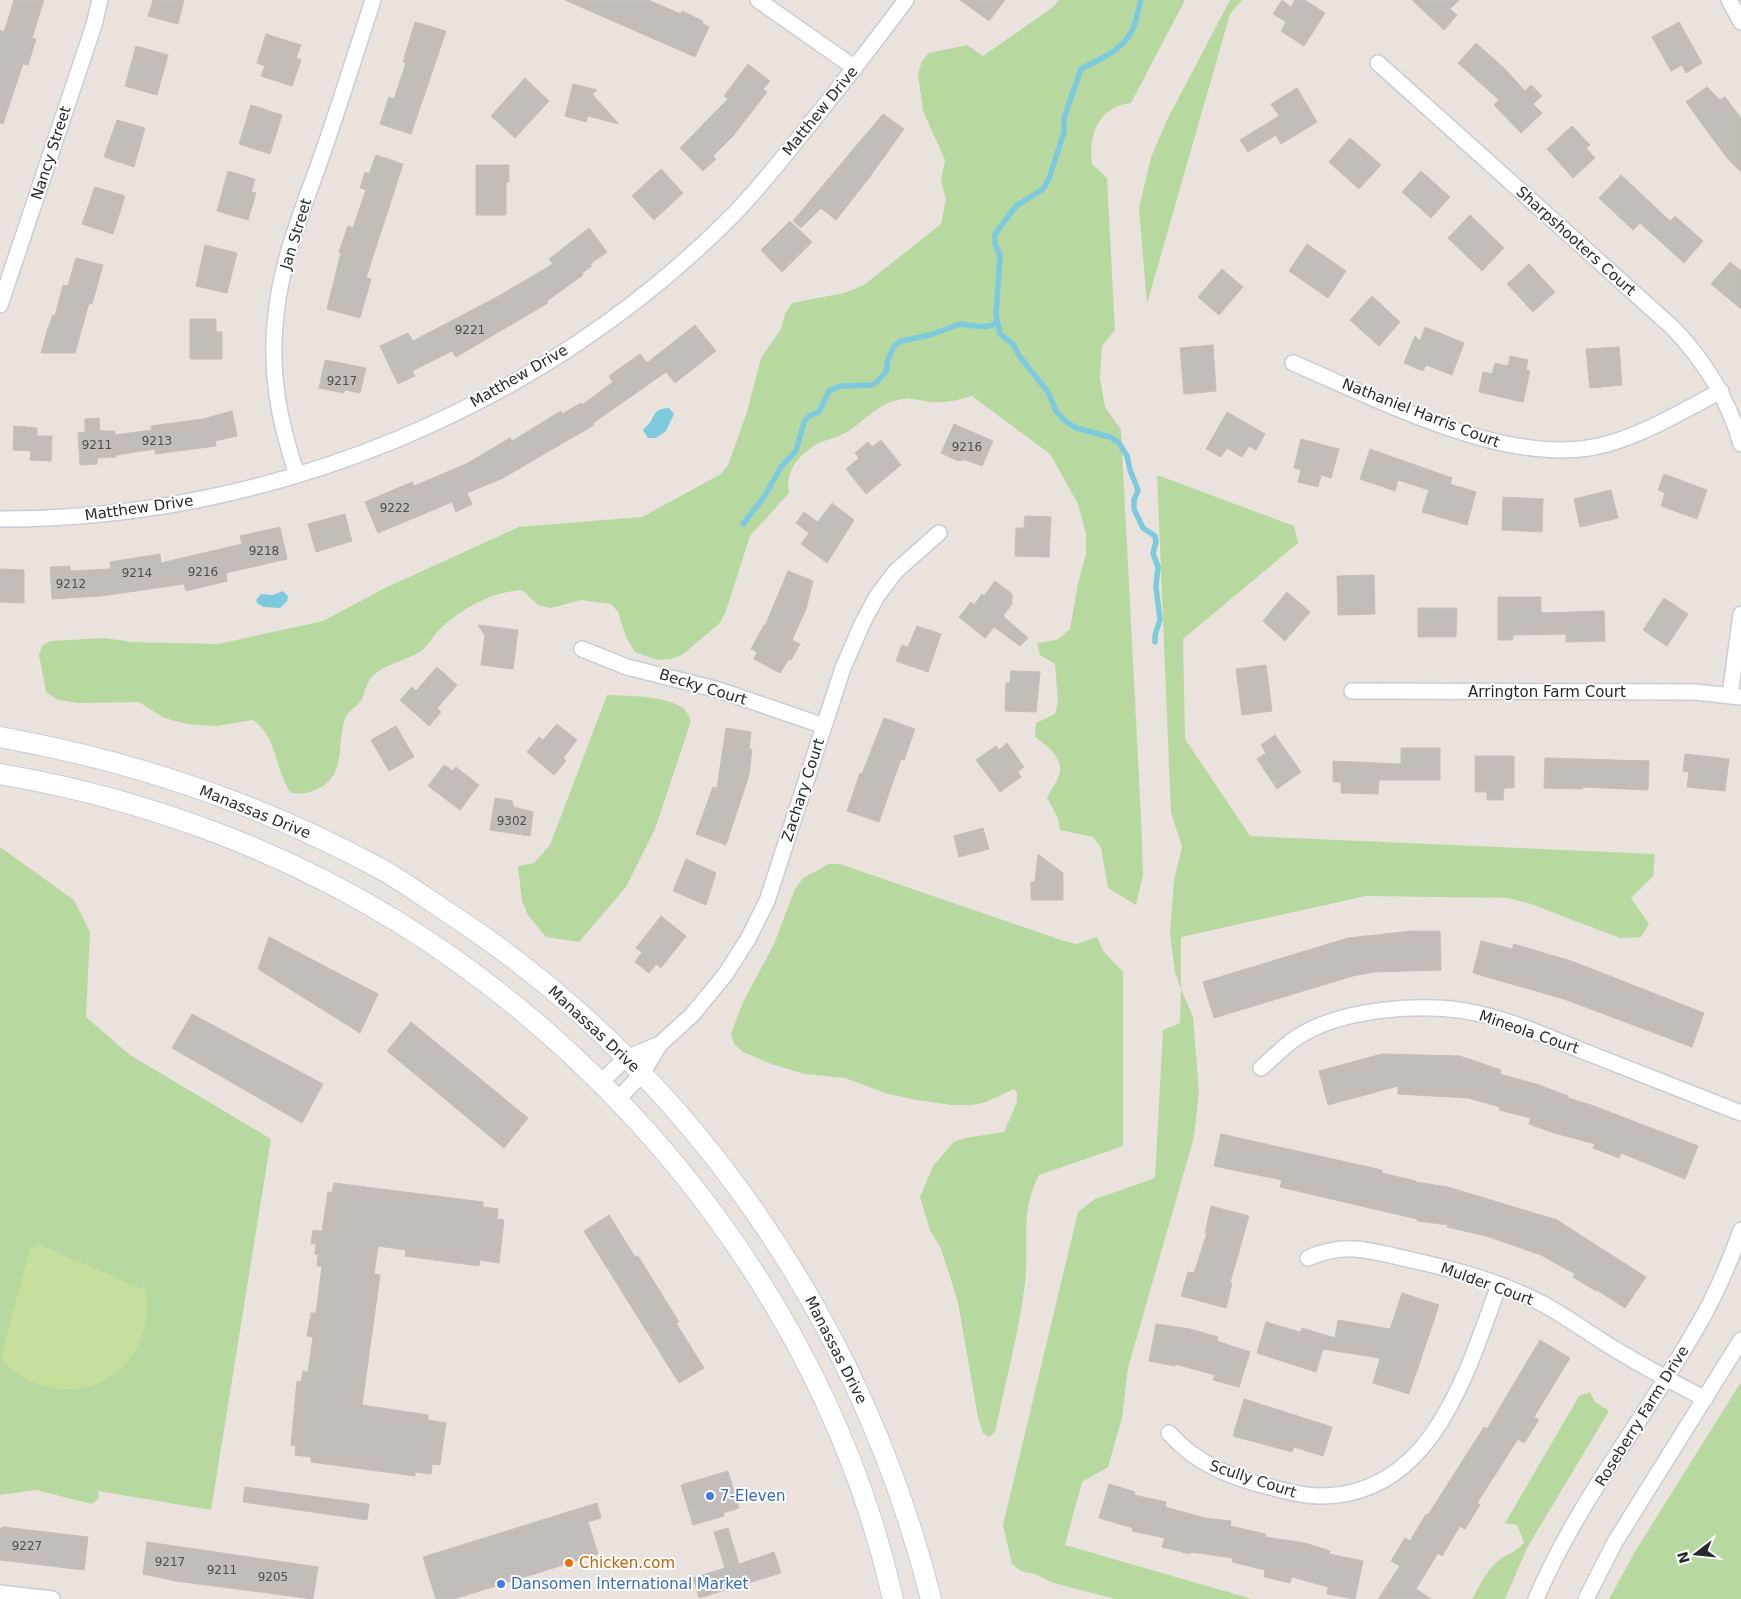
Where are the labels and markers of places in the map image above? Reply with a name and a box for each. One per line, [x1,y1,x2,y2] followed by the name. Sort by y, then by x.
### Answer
[720,1487,785,1505] place label: 7-Eleven
[704,1490,716,1502] marker: 7-Eleven
[579,1554,675,1572] place label: Chicken.com
[563,1557,575,1569] marker: Chicken.com
[511,1575,749,1593] place label: Dansomen International Market
[495,1578,507,1590] marker: Dansomen International Market

